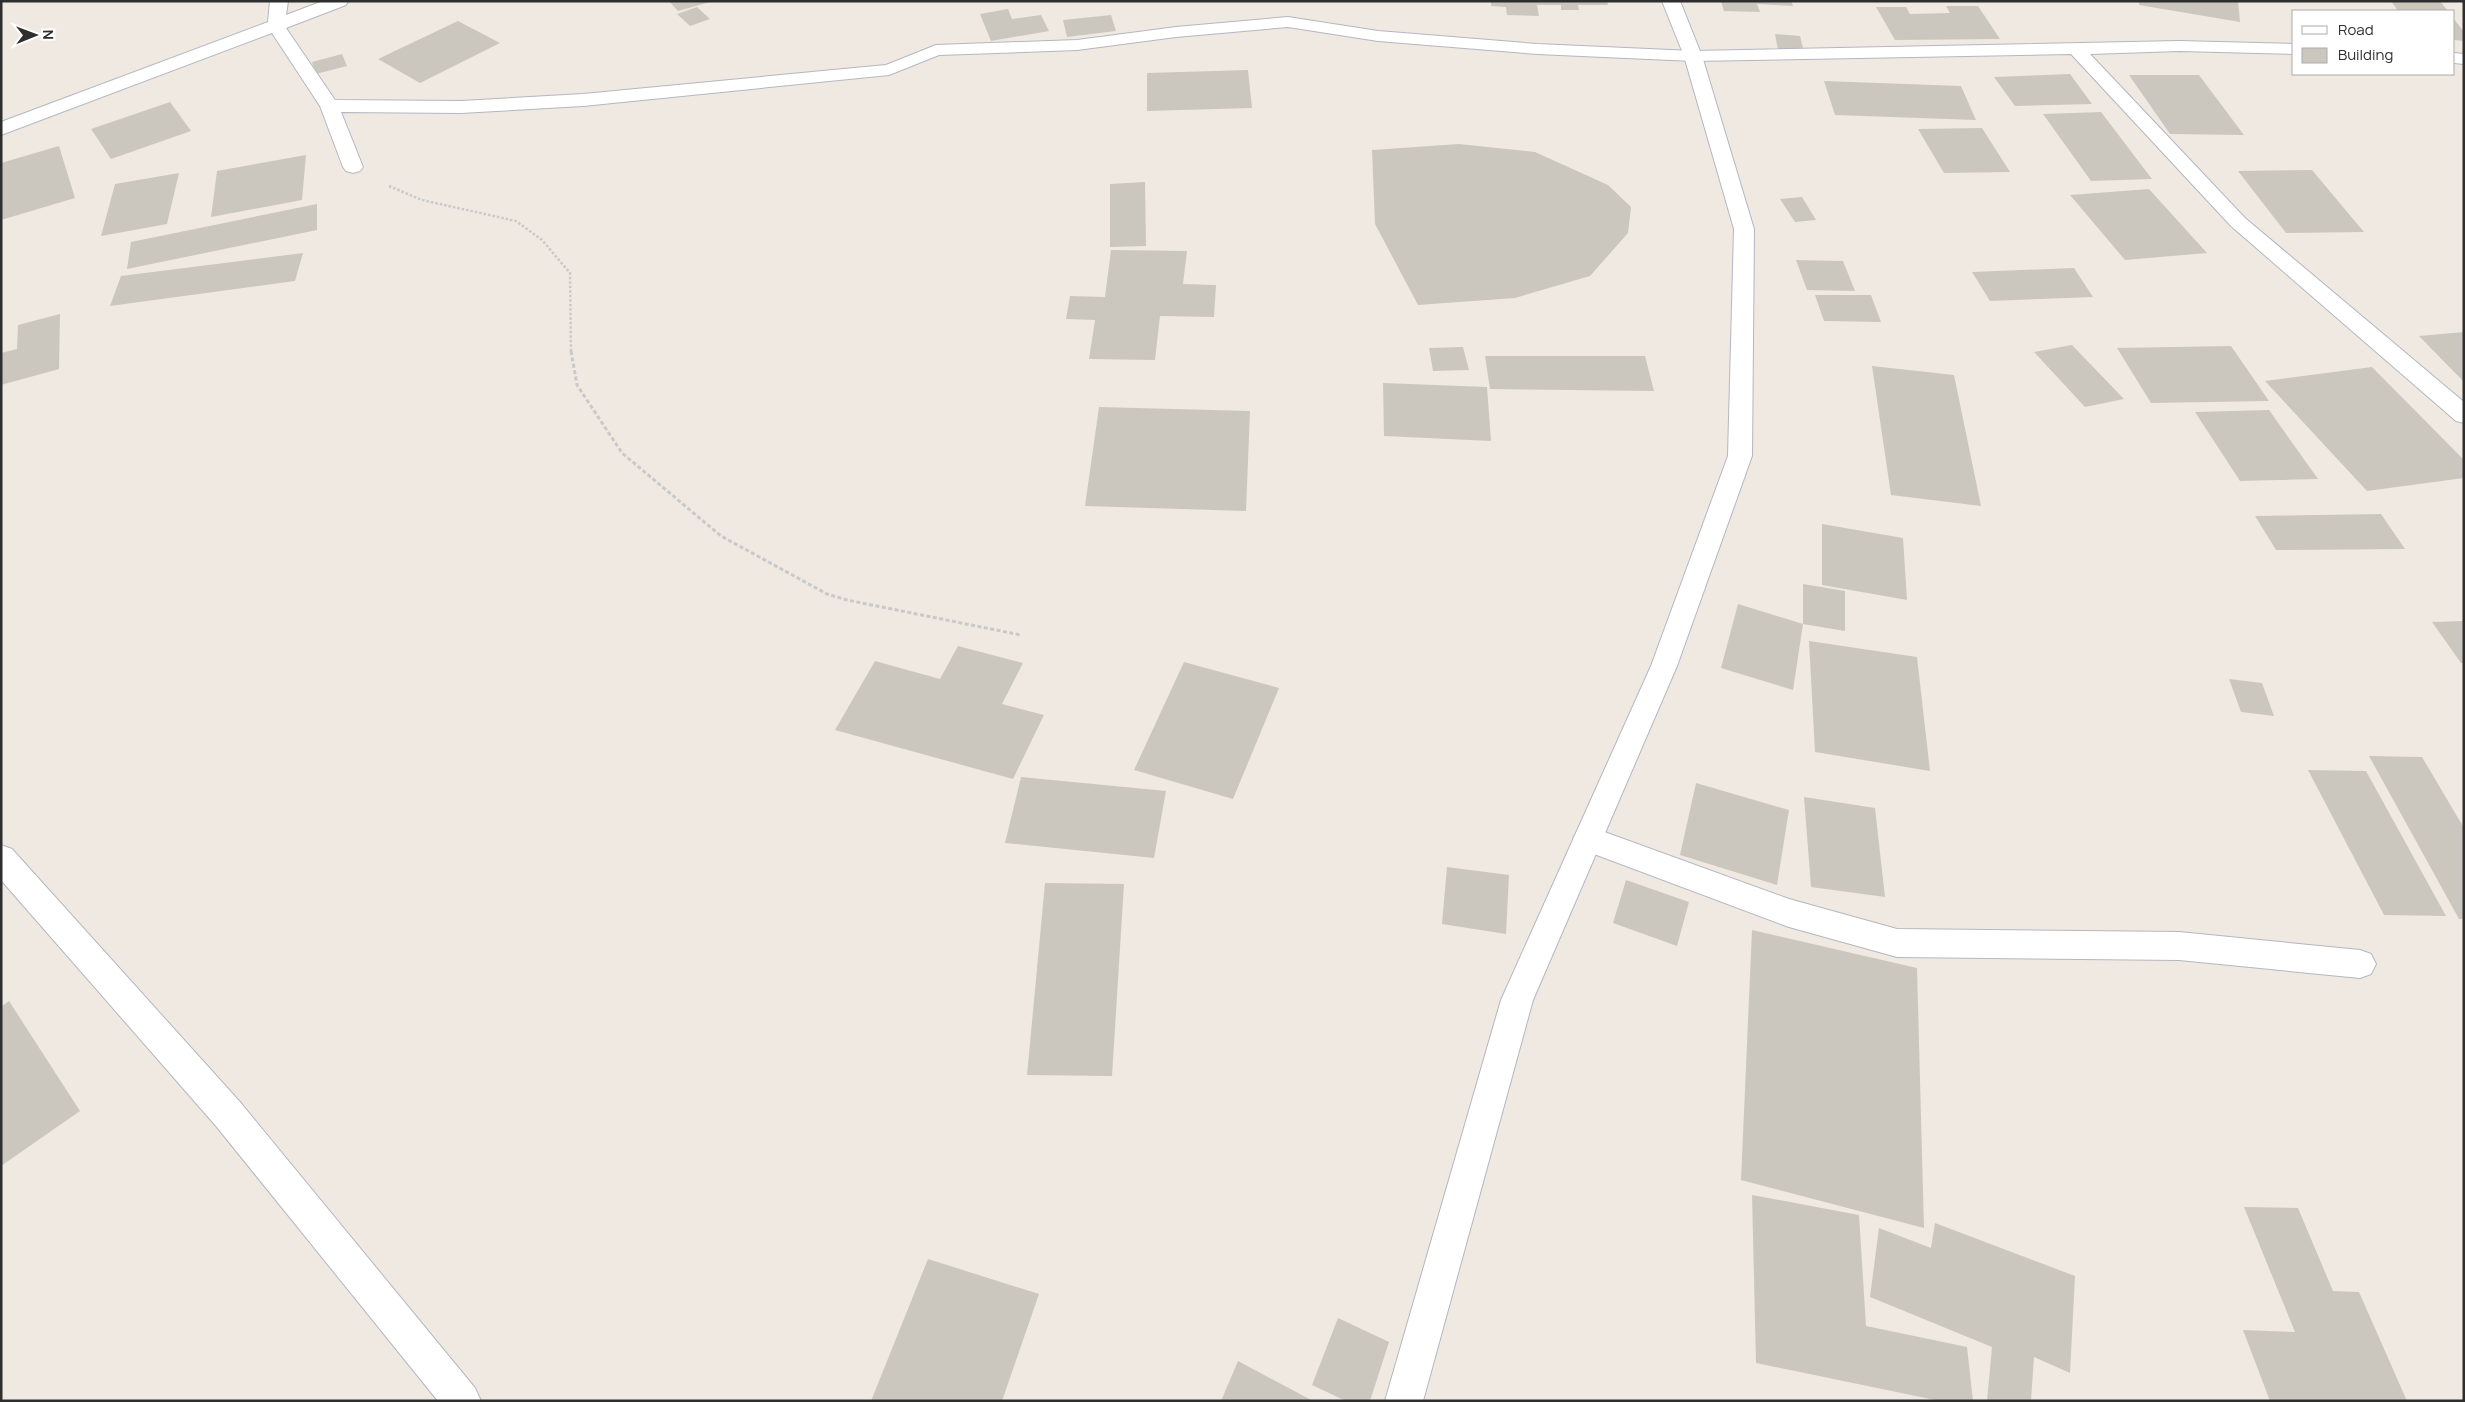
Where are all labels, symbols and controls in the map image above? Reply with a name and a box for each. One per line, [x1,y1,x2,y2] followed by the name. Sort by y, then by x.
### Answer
[10,10,60,60] north arrow
[2292,10,2455,75] legend
[2338,19,2374,40] text: Road
[39,30,58,40] text: N
[2338,44,2393,65] text: Building

